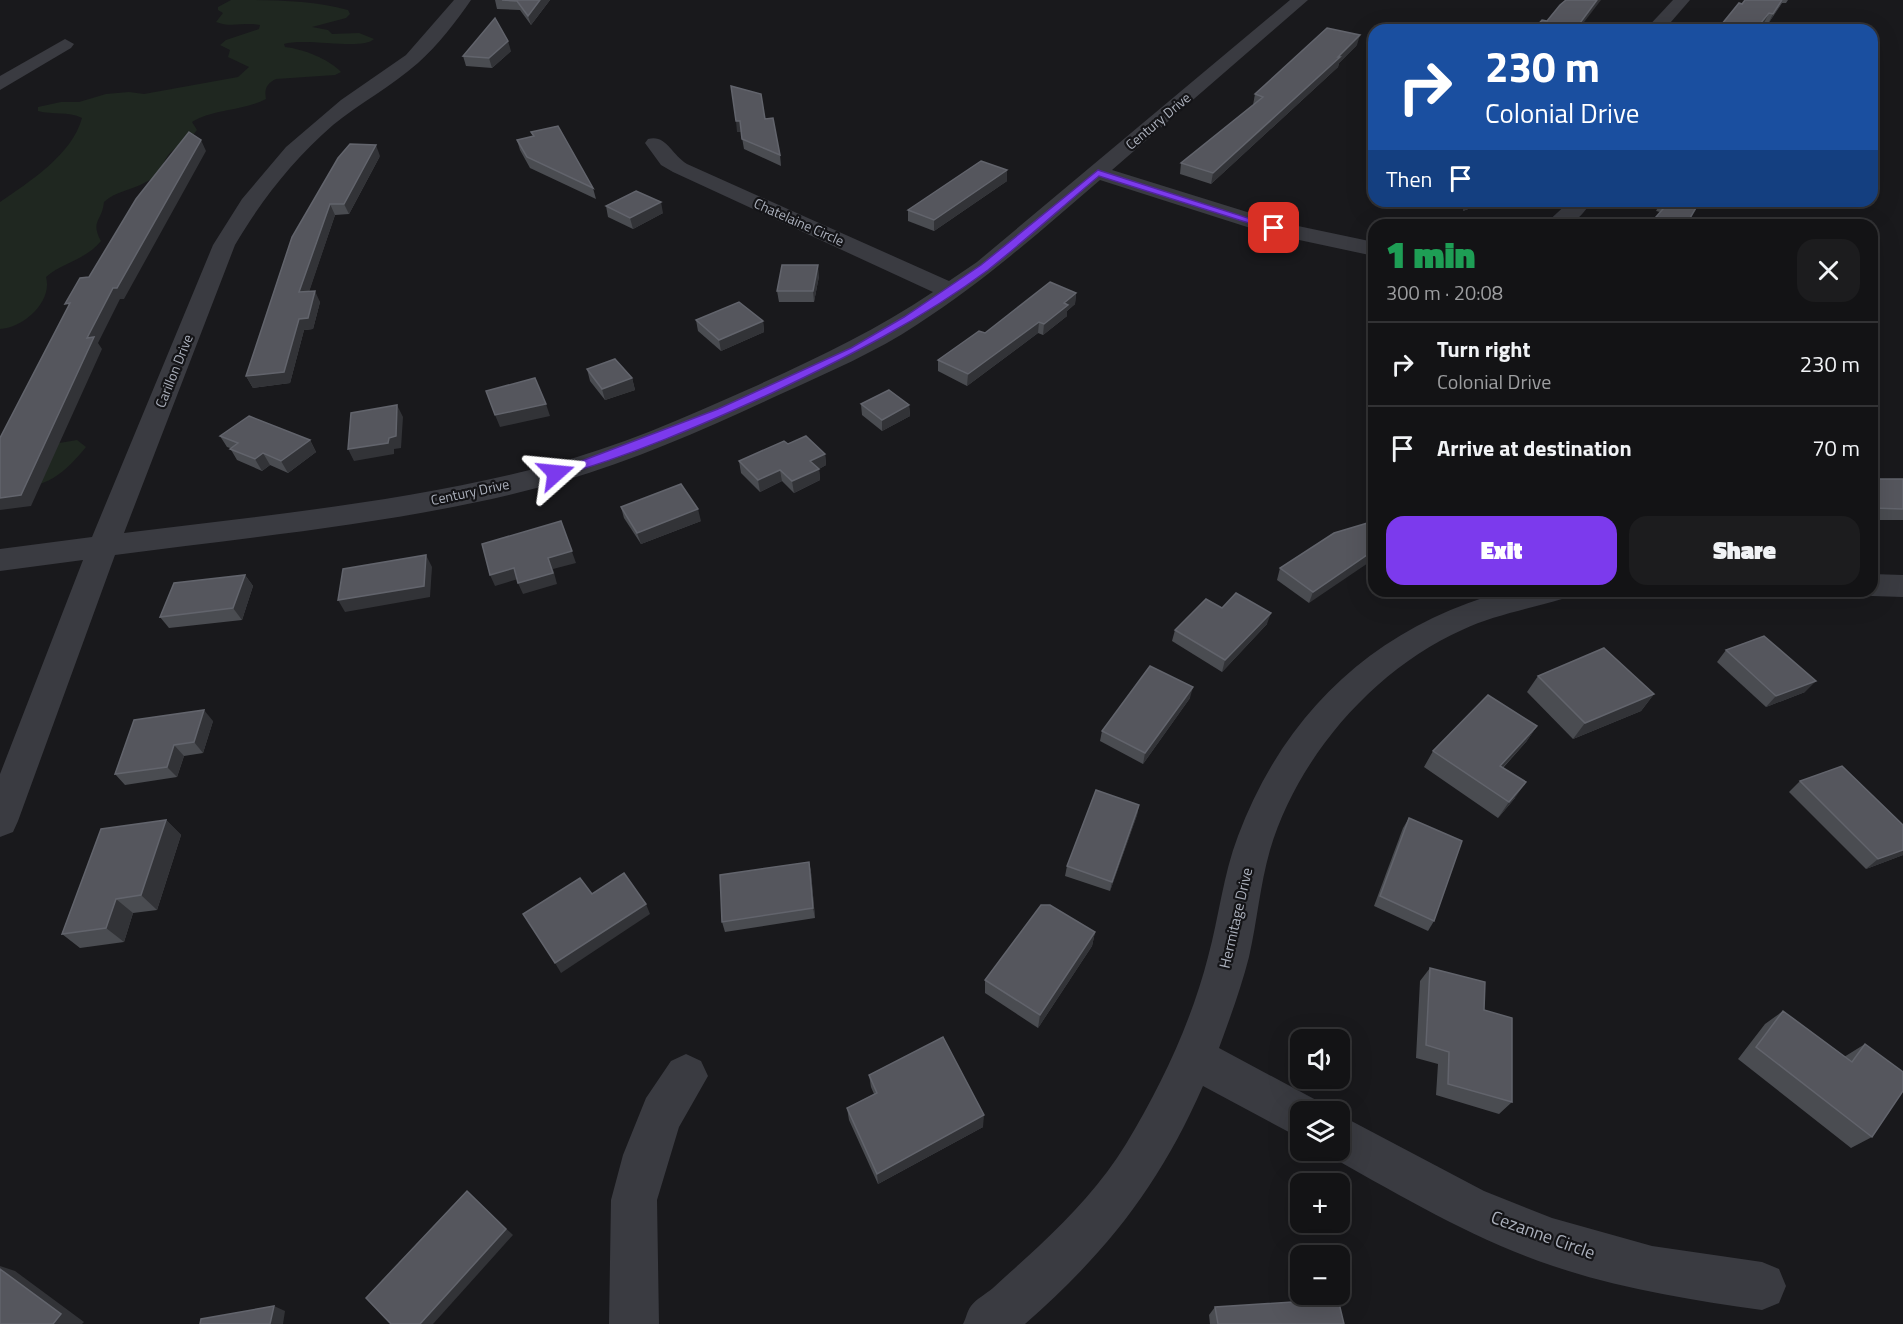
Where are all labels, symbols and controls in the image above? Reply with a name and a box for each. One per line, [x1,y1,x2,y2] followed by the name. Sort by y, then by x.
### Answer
[1485,34,1600,98] text: 230 m
[1386,48,1464,126] icon: right
[1120,87,1195,154] street label: Century Drive
[1485,92,1639,133] text: Colonial Drive
[1386,162,1432,196] text: Then
[1444,162,1477,195] icon: arrive
[751,192,848,251] street label: Chatelaine Circle
[1248,202,1299,253] pin
[1257,211,1290,244] icon: arrive
[1386,227,1475,282] text: 1 min
[1797,239,1860,302] button: close
[1386,277,1503,308] text: 300 m · 20:08
[149,331,198,411] street label: Carillon Drive
[1437,332,1531,366] text: Turn right
[1800,347,1860,381] text: 230 m
[1386,348,1419,381] icon: right
[1437,366,1551,397] text: Colonial Drive
[1437,431,1632,465] text: Arrive at destination
[1812,431,1860,465] text: 70 m
[1386,432,1419,465] icon: arrive
[524,441,588,505] position arrow
[429,473,511,510] street label: Century Drive
[1386,516,1617,585] button: Exit
[1629,516,1860,585] button: Share
[1213,865,1258,971] street label: Hermitage Drive
[1290,1029,1350,1305] map controls
[1290,1029,1350,1089] button: sound
[1290,1101,1350,1161] button: layers
[1290,1173,1350,1233] button: +
[1487,1203,1599,1266] street label: Cezanne Circle
[1290,1245,1350,1305] button: −

